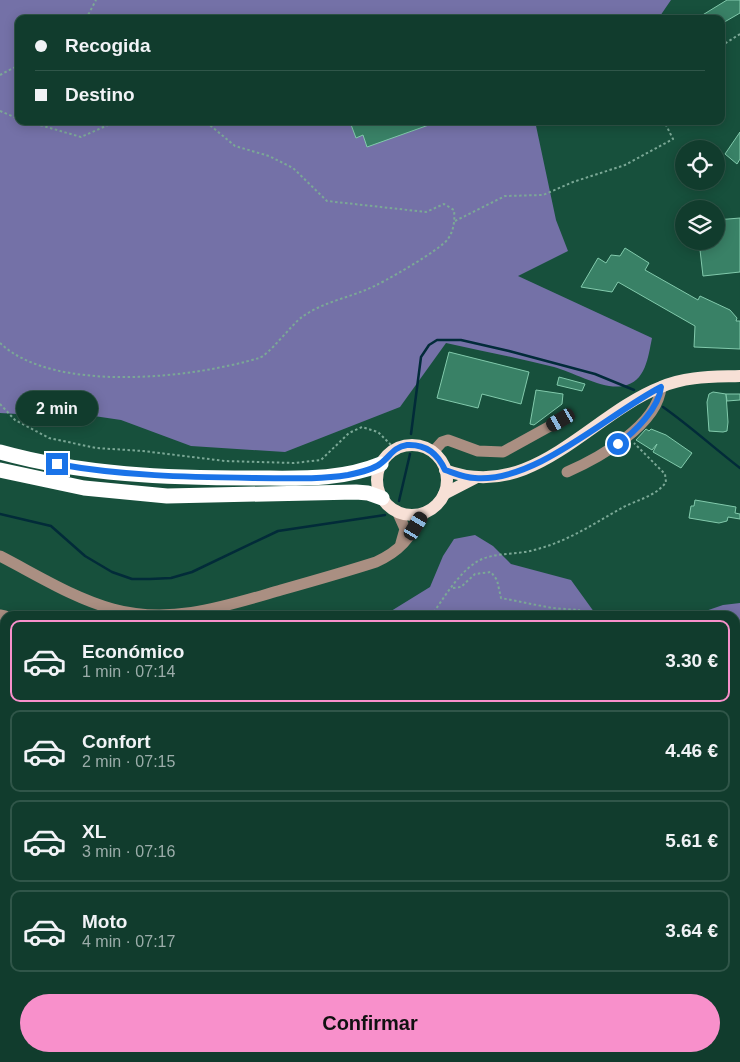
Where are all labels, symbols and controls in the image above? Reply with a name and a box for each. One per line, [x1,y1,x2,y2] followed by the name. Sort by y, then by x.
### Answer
[65,35,151,56] text: Recogida
[65,84,135,105] text: Destino
[675,140,725,250] map controls
[675,140,725,190] button: locate
[675,200,725,250] button: layers
[16,392,98,426] callout: 2 min
[36,400,78,417] text: 2 min
[544,406,577,434] car
[607,433,629,455] route start
[46,453,68,475] route end
[401,509,430,543] car
[22,639,67,684] icon: car
[82,641,184,662] text: Económico
[665,650,718,671] text: 3.30 €
[82,663,175,680] text: 1 min · 07:14
[22,729,67,774] icon: car
[82,731,151,752] text: Confort
[665,740,718,761] text: 4.46 €
[82,753,175,770] text: 2 min · 07:15
[22,819,67,864] icon: car
[82,821,106,842] text: XL
[665,830,718,851] text: 5.61 €
[82,843,175,860] text: 3 min · 07:16
[22,909,67,954] icon: car
[82,911,127,932] text: Moto
[665,920,718,941] text: 3.64 €
[82,933,175,950] text: 4 min · 07:17
[20,994,720,1052] button: Confirmar

